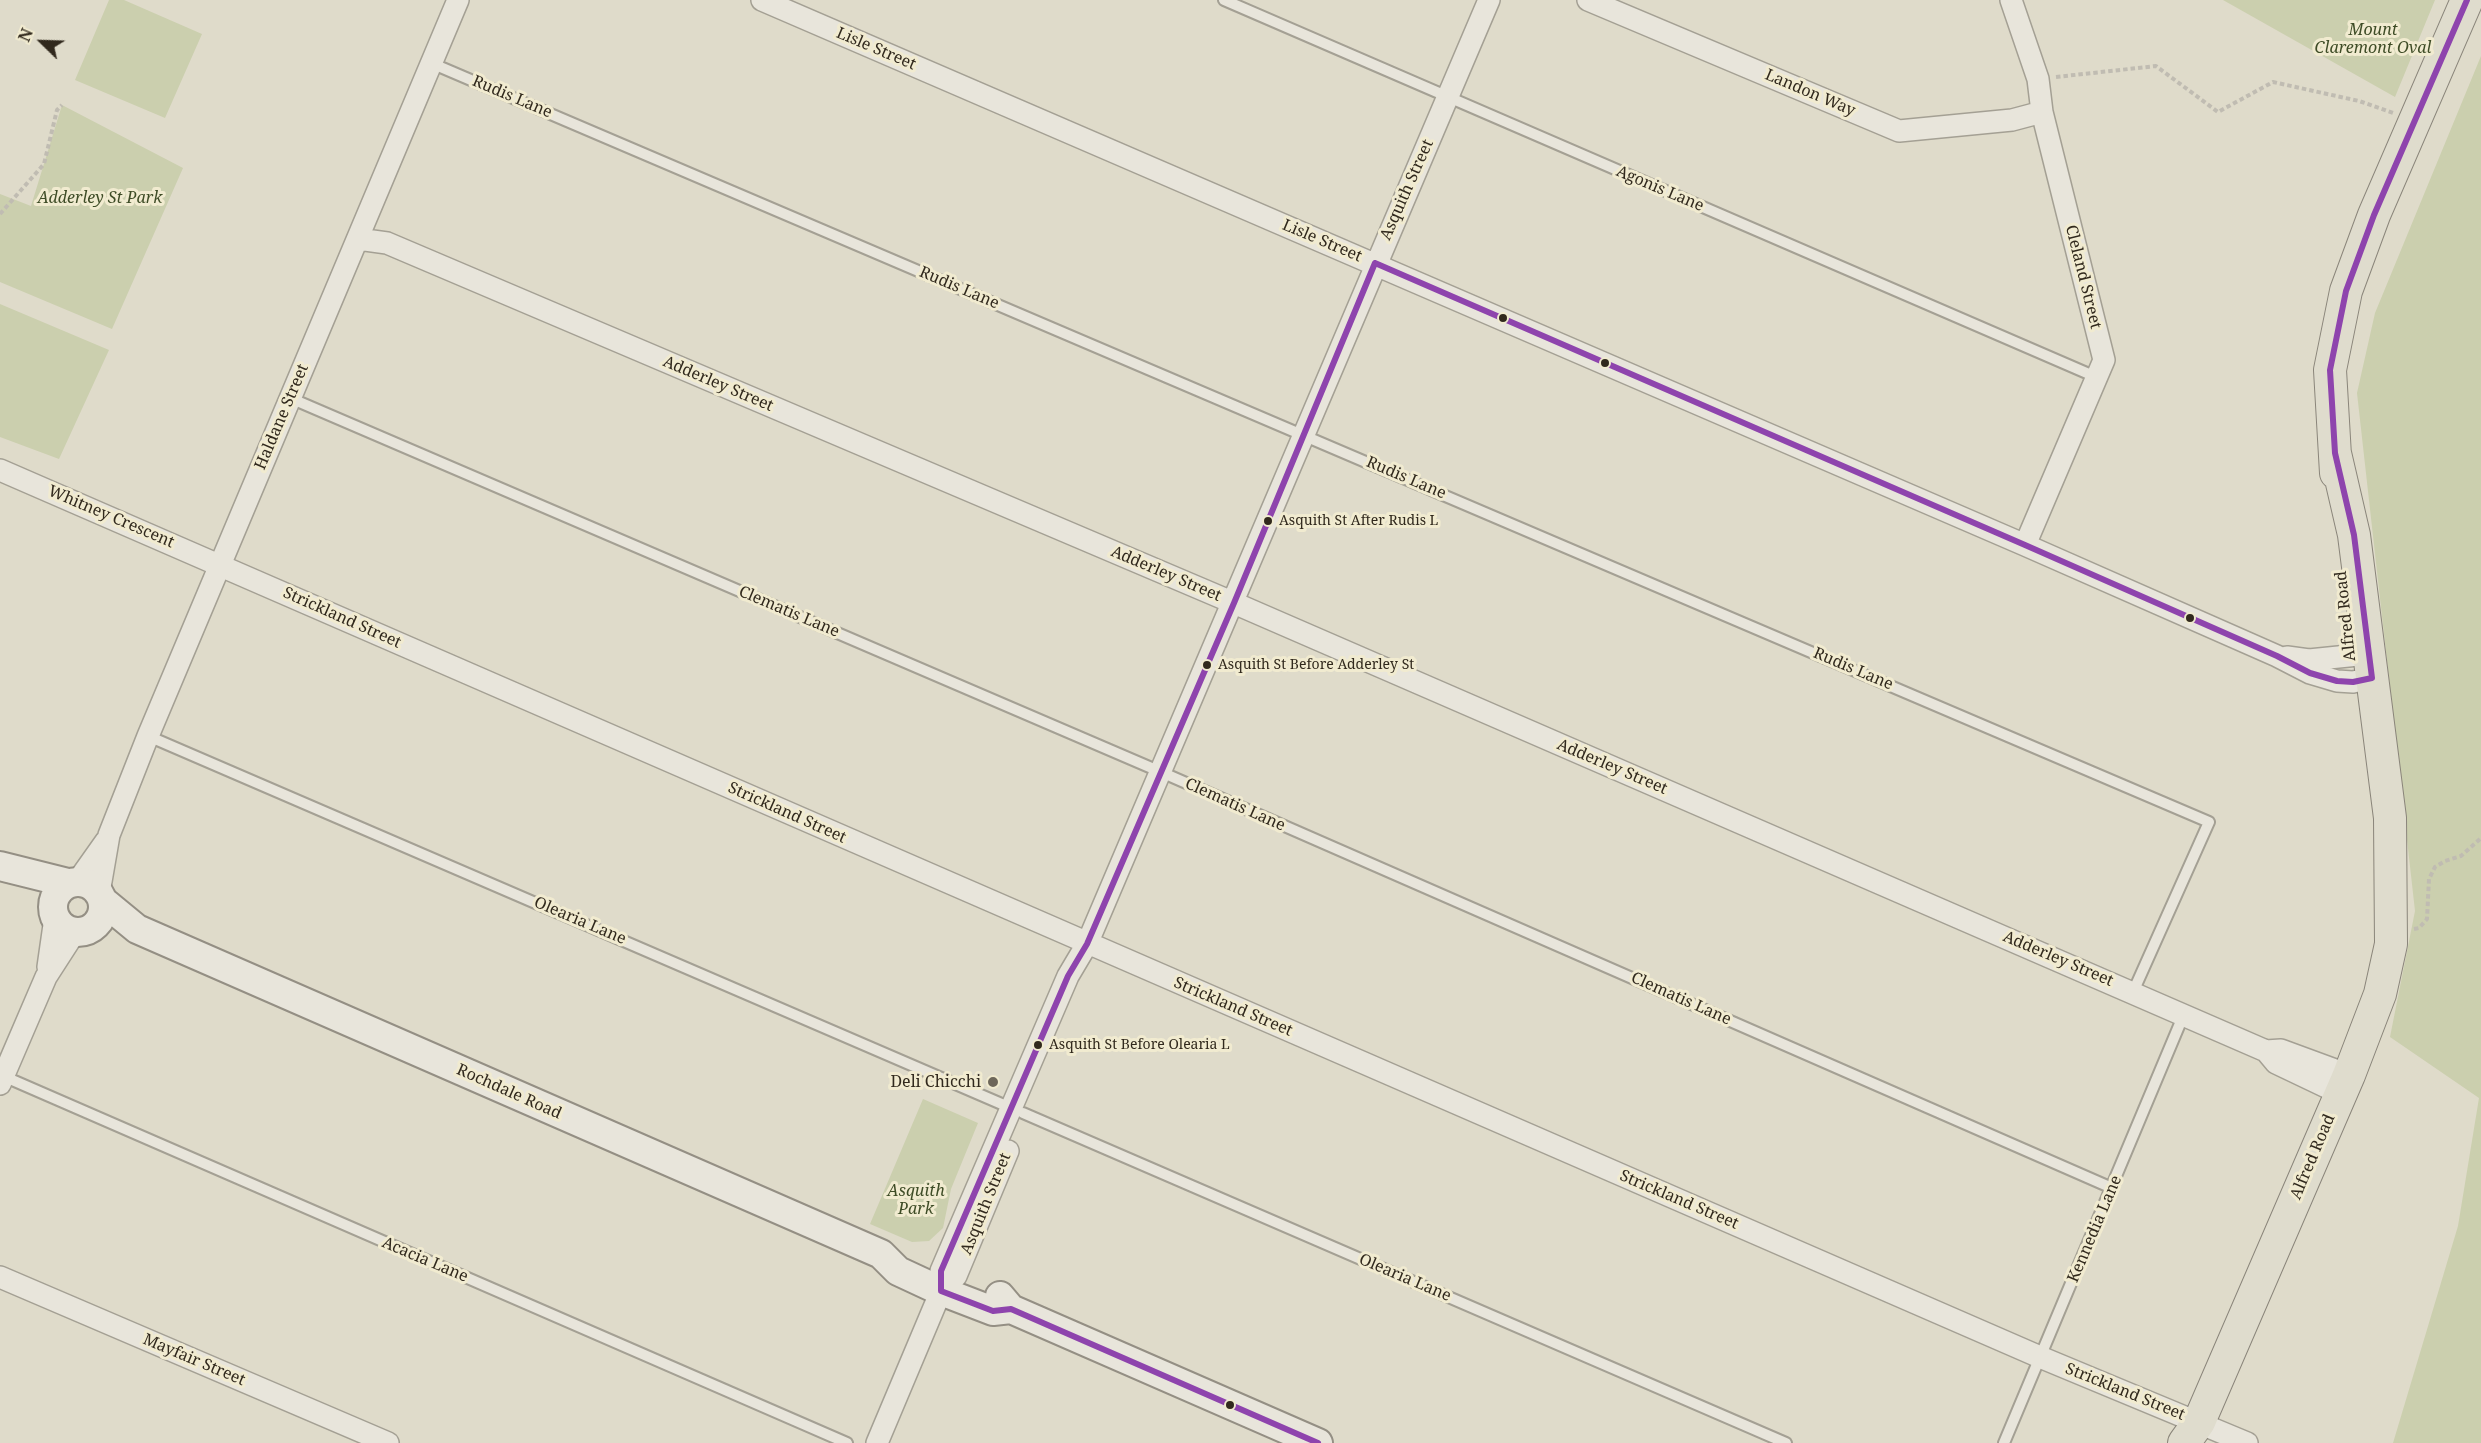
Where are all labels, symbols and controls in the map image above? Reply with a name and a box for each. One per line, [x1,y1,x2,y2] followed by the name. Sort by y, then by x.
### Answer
[12,12,72,72] north arrow
[2315,20,2431,58] park label: Mount Claremont Oval
[833,24,919,74] street label: Lisle Street
[13,25,38,45] text: N
[1762,65,1858,121] street label: Landon Way
[469,72,555,122] street label: Rudis Lane
[1376,137,1438,243] street label: Asquith Street
[1613,162,1707,216] street label: Agonis Lane
[38,188,162,208] park label: Adderley St Park
[1279,216,1365,266] street label: Lisle Street
[2061,223,2105,331] street label: Cleland Street
[916,263,1002,313] street label: Rudis Lane
[1497,312,1509,324] unlabelled marker
[660,352,776,416] street label: Adderley Street
[1599,357,1611,369] unlabelled marker
[251,361,313,473] street label: Haldane Street
[1363,453,1449,503] street label: Rudis Lane
[45,482,177,552] street label: Whitney Crescent
[1279,513,1438,529] place label: Asquith St After Rudis L
[1262,515,1274,527] marker: Asquith St After Rudis L
[1108,542,1224,606] street label: Adderley Street
[2332,570,2360,662] street label: Alfred Road
[736,582,842,642] street label: Clematis Lane
[280,583,404,653] street label: Strickland Street
[2184,612,2196,624] unlabelled marker
[1810,644,1896,694] street label: Rudis Lane
[1218,657,1414,673] place label: Asquith St Before Adderley St
[1201,659,1213,671] marker: Asquith St Before Adderley St
[1554,735,1670,799] street label: Adderley Street
[1182,774,1288,836] street label: Clematis Lane
[725,778,849,848] street label: Strickland Street
[531,893,629,949] street label: Olearia Lane
[2000,927,2116,991] street label: Adderley Street
[1628,968,1734,1030] street label: Clematis Lane
[1171,973,1295,1041] street label: Strickland Street
[1049,1037,1230,1053] place label: Asquith St Before Olearia L
[1032,1039,1044,1051] marker: Asquith St Before Olearia L
[454,1060,564,1124] street label: Rochdale Road
[890,1072,981,1092] place label: Deli Chicchi
[986,1075,1000,1089] marker: Deli Chicchi
[2286,1111,2340,1203] street label: Alfred Road
[957,1150,1015,1258] street label: Asquith Street
[1617,1166,1741,1234] street label: Strickland Street
[2064,1173,2126,1285] street label: Kennedia Lane
[887,1181,945,1219] park label: Asquith Park
[379,1233,471,1287] street label: Acacia Lane
[1356,1250,1454,1306] street label: Olearia Lane
[140,1330,248,1390] street label: Mayfair Street
[2062,1359,2188,1425] street label: Strickland Street
[1224,1399,1236,1411] unlabelled marker

